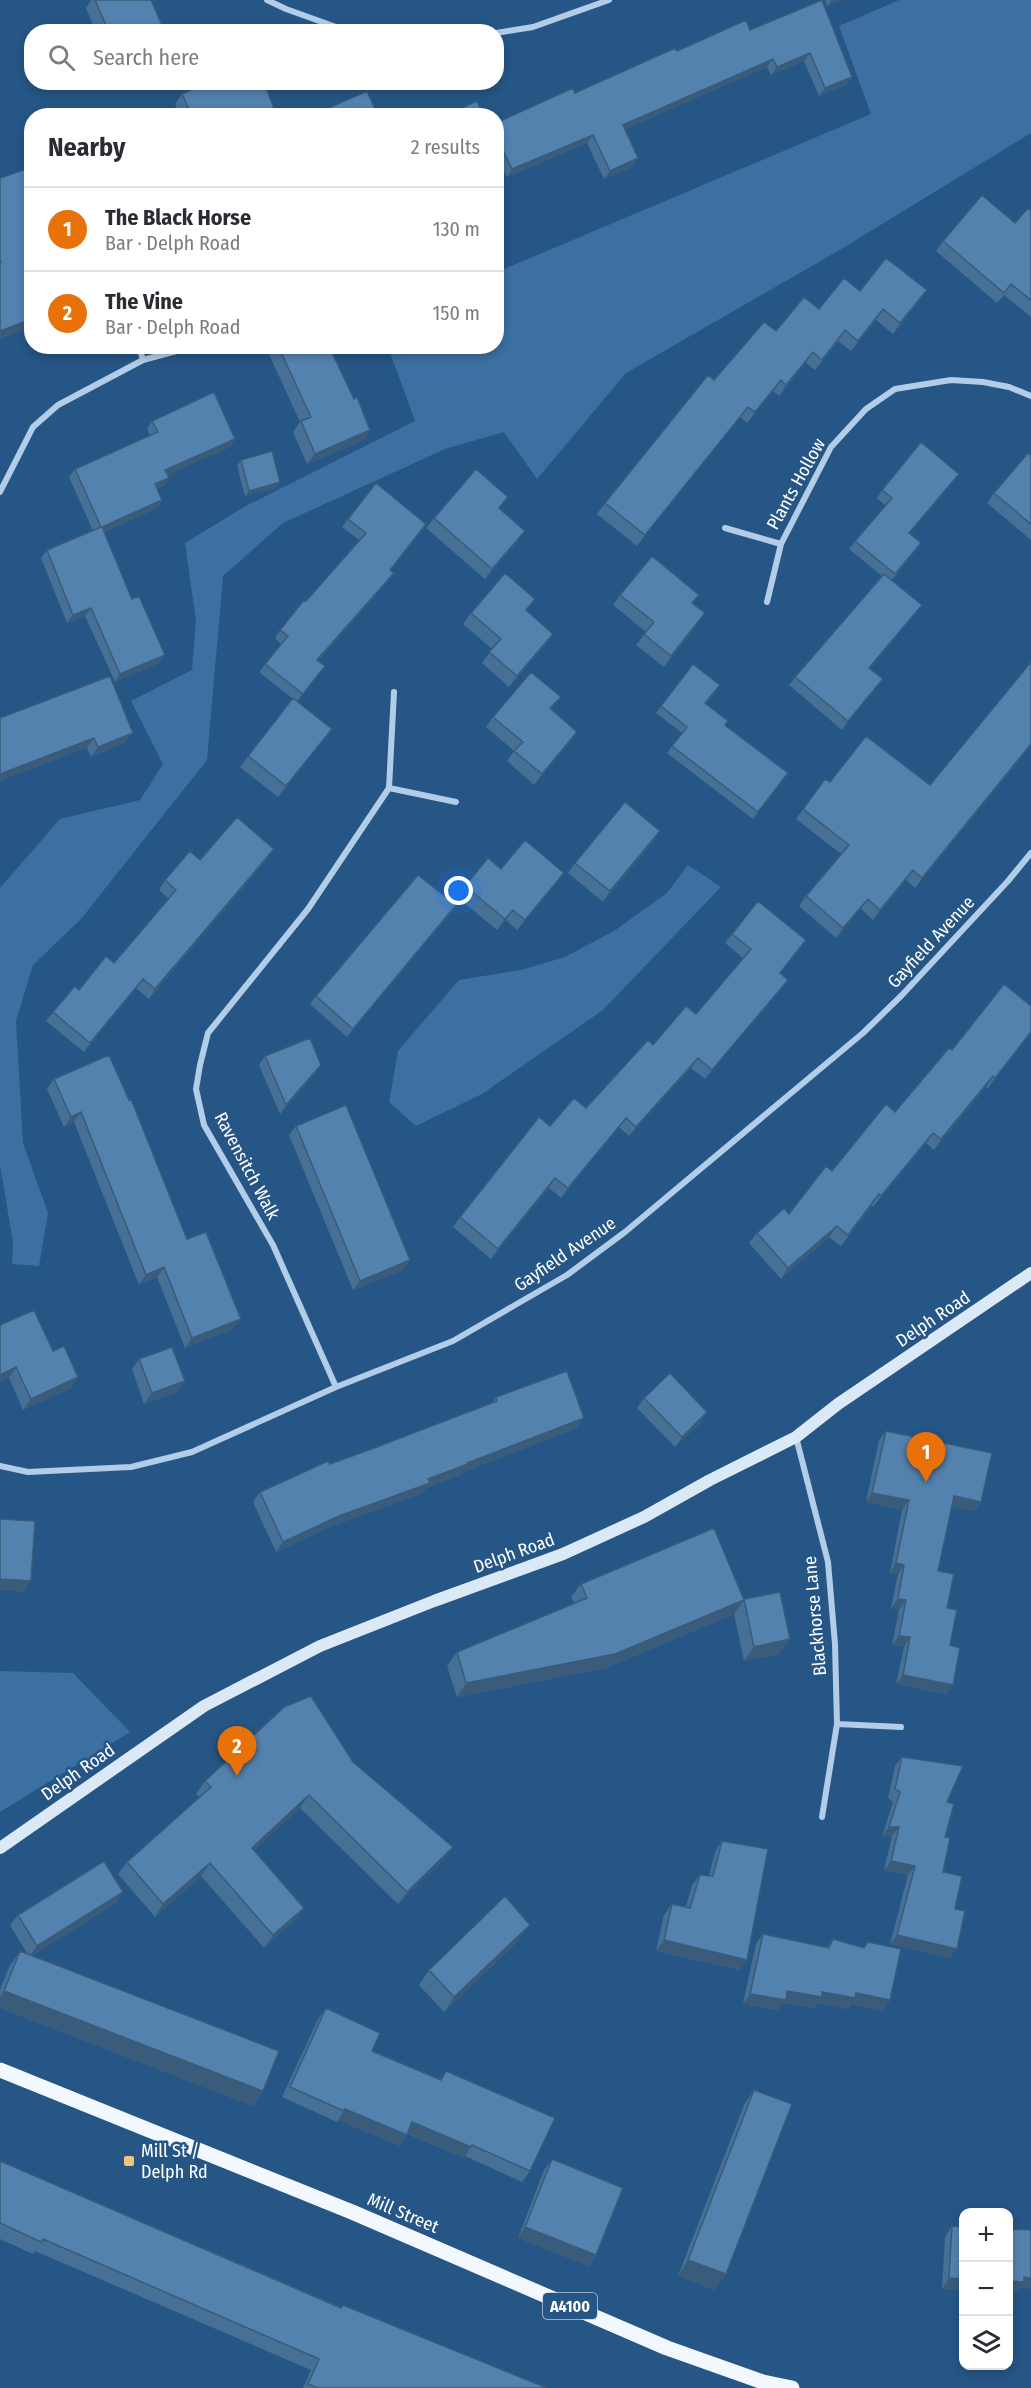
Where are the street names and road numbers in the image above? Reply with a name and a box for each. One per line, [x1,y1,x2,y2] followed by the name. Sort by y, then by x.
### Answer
[762,434,830,534] street label: Plants Hollow
[883,891,979,993] street label: Gayfield Avenue
[209,1109,285,1224] street label: Ravensitch Walk
[510,1212,620,1296] street label: Gayfield Avenue
[892,1286,974,1352] street label: Delph Road
[470,1528,558,1578] street label: Delph Road
[799,1555,831,1677] street label: Blackhorse Lane
[37,1739,119,1805] street label: Delph Road
[364,2188,442,2238] street label: Mill Street
[543,2293,597,2319] road number: A4100

